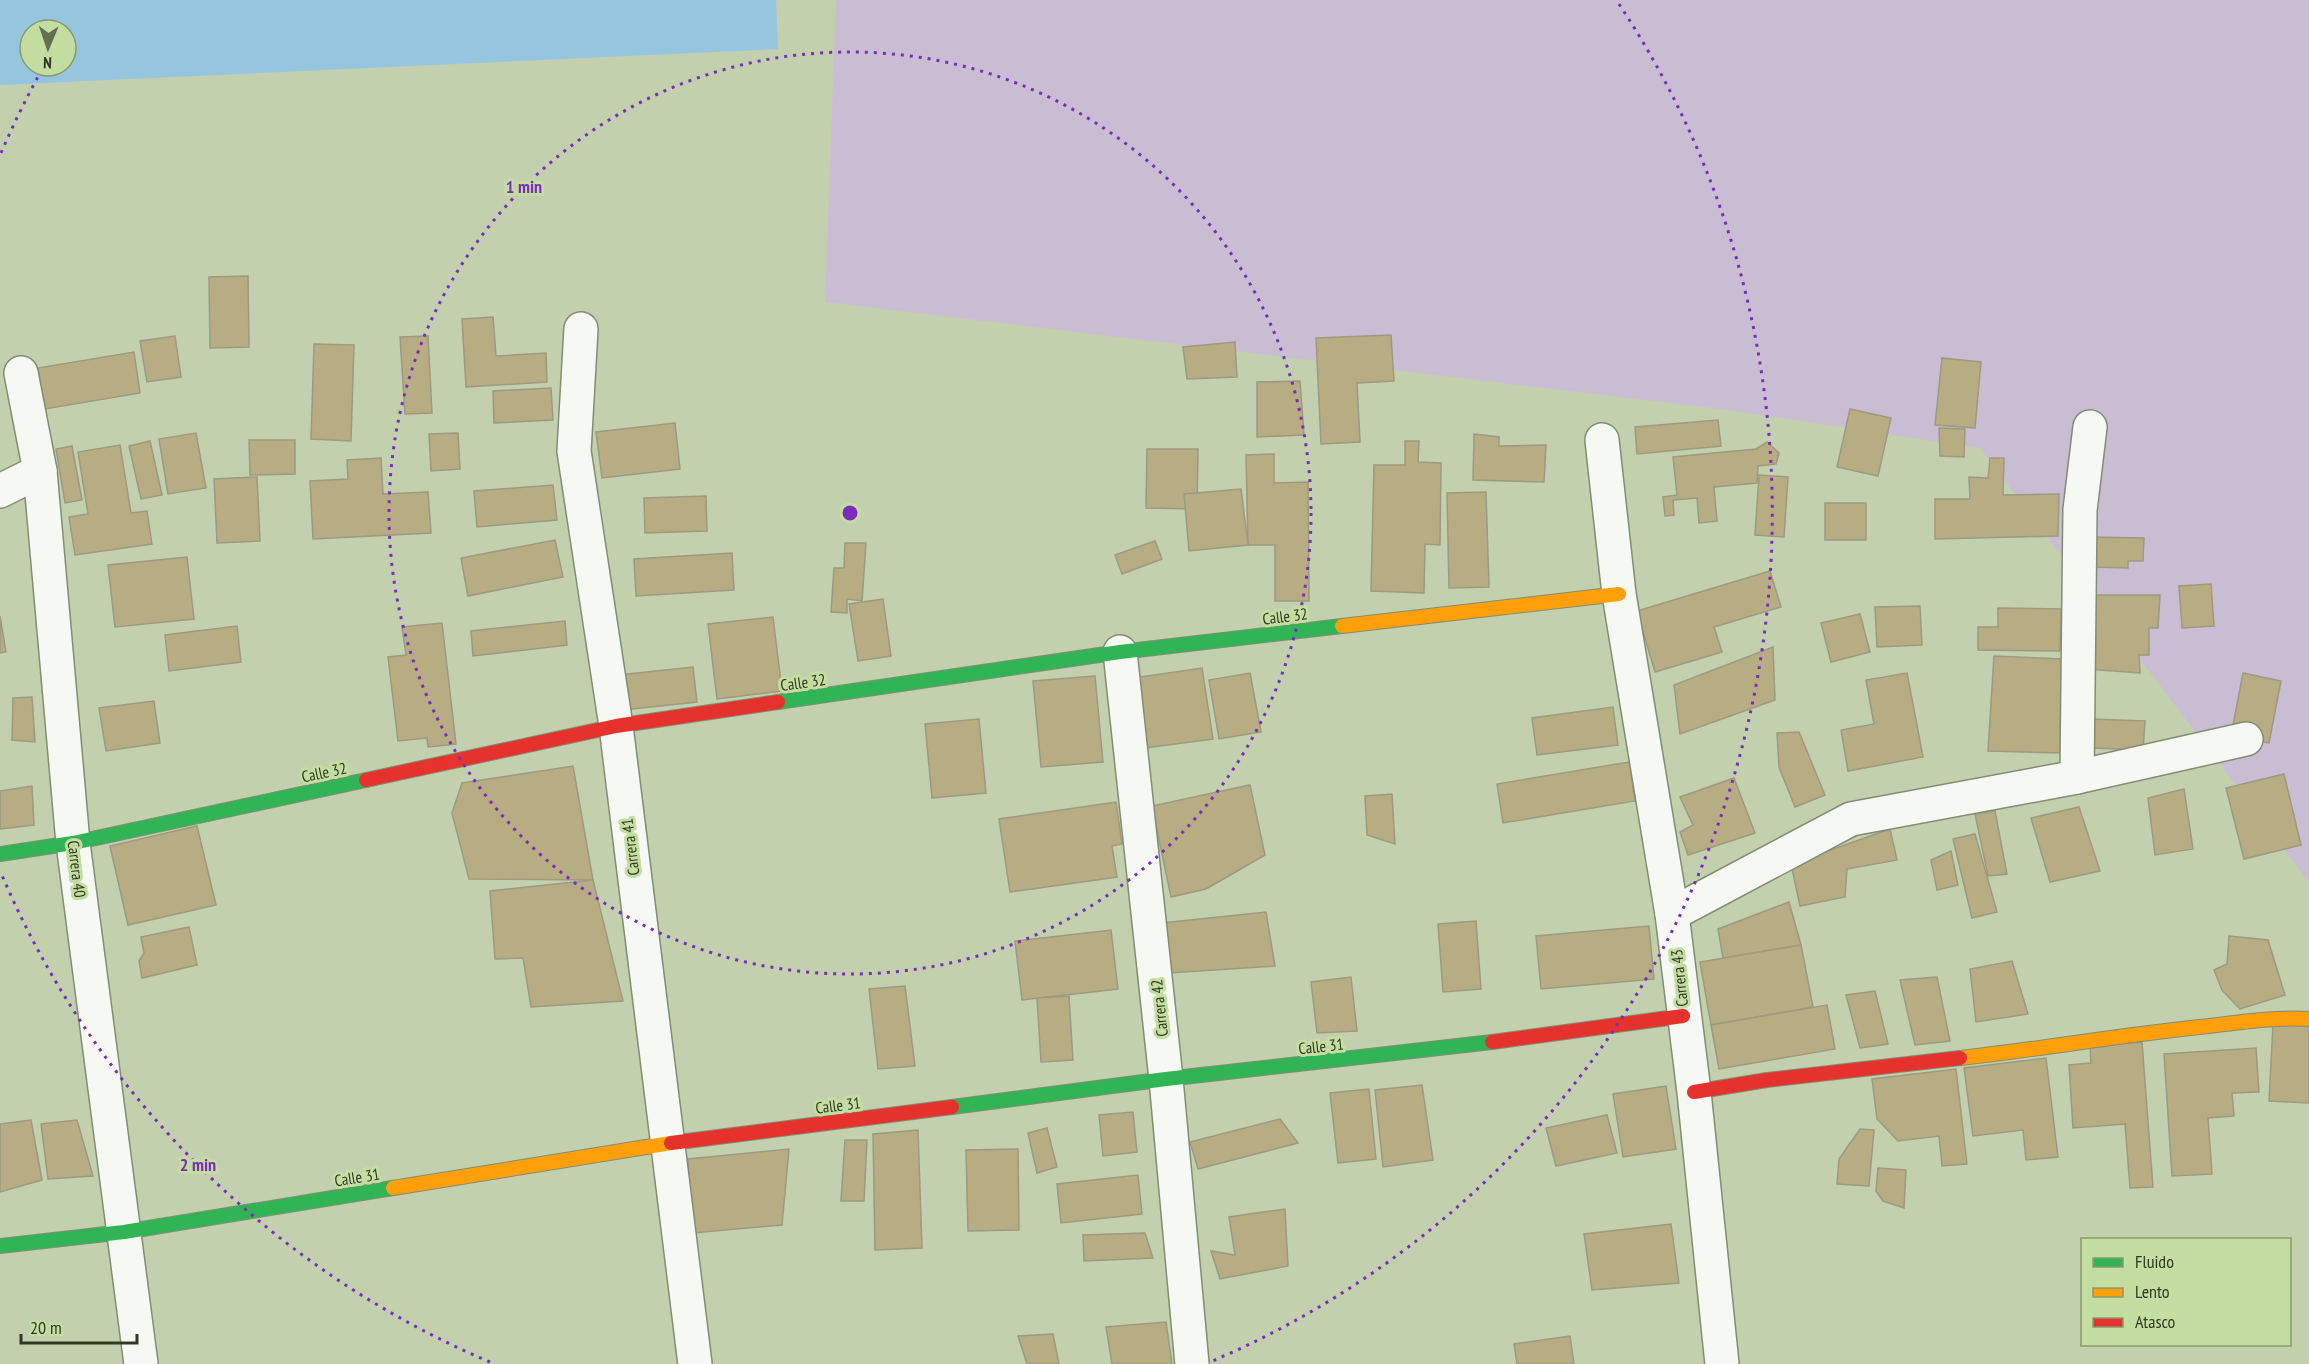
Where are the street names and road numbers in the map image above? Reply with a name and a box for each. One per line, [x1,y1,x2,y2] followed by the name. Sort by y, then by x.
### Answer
[1261,603,1309,629] street label: Calle 32
[779,669,827,695] street label: Calle 32
[300,757,348,787] street label: Calle 32
[617,817,643,877] street label: Carrera 41
[64,839,90,899] street label: Carrera 40
[1666,948,1692,1008] street label: Carrera 43
[1146,978,1172,1038] street label: Carrera 42
[1297,1034,1345,1058] street label: Calle 31
[814,1092,862,1118] street label: Calle 31
[333,1164,381,1190] street label: Calle 31

